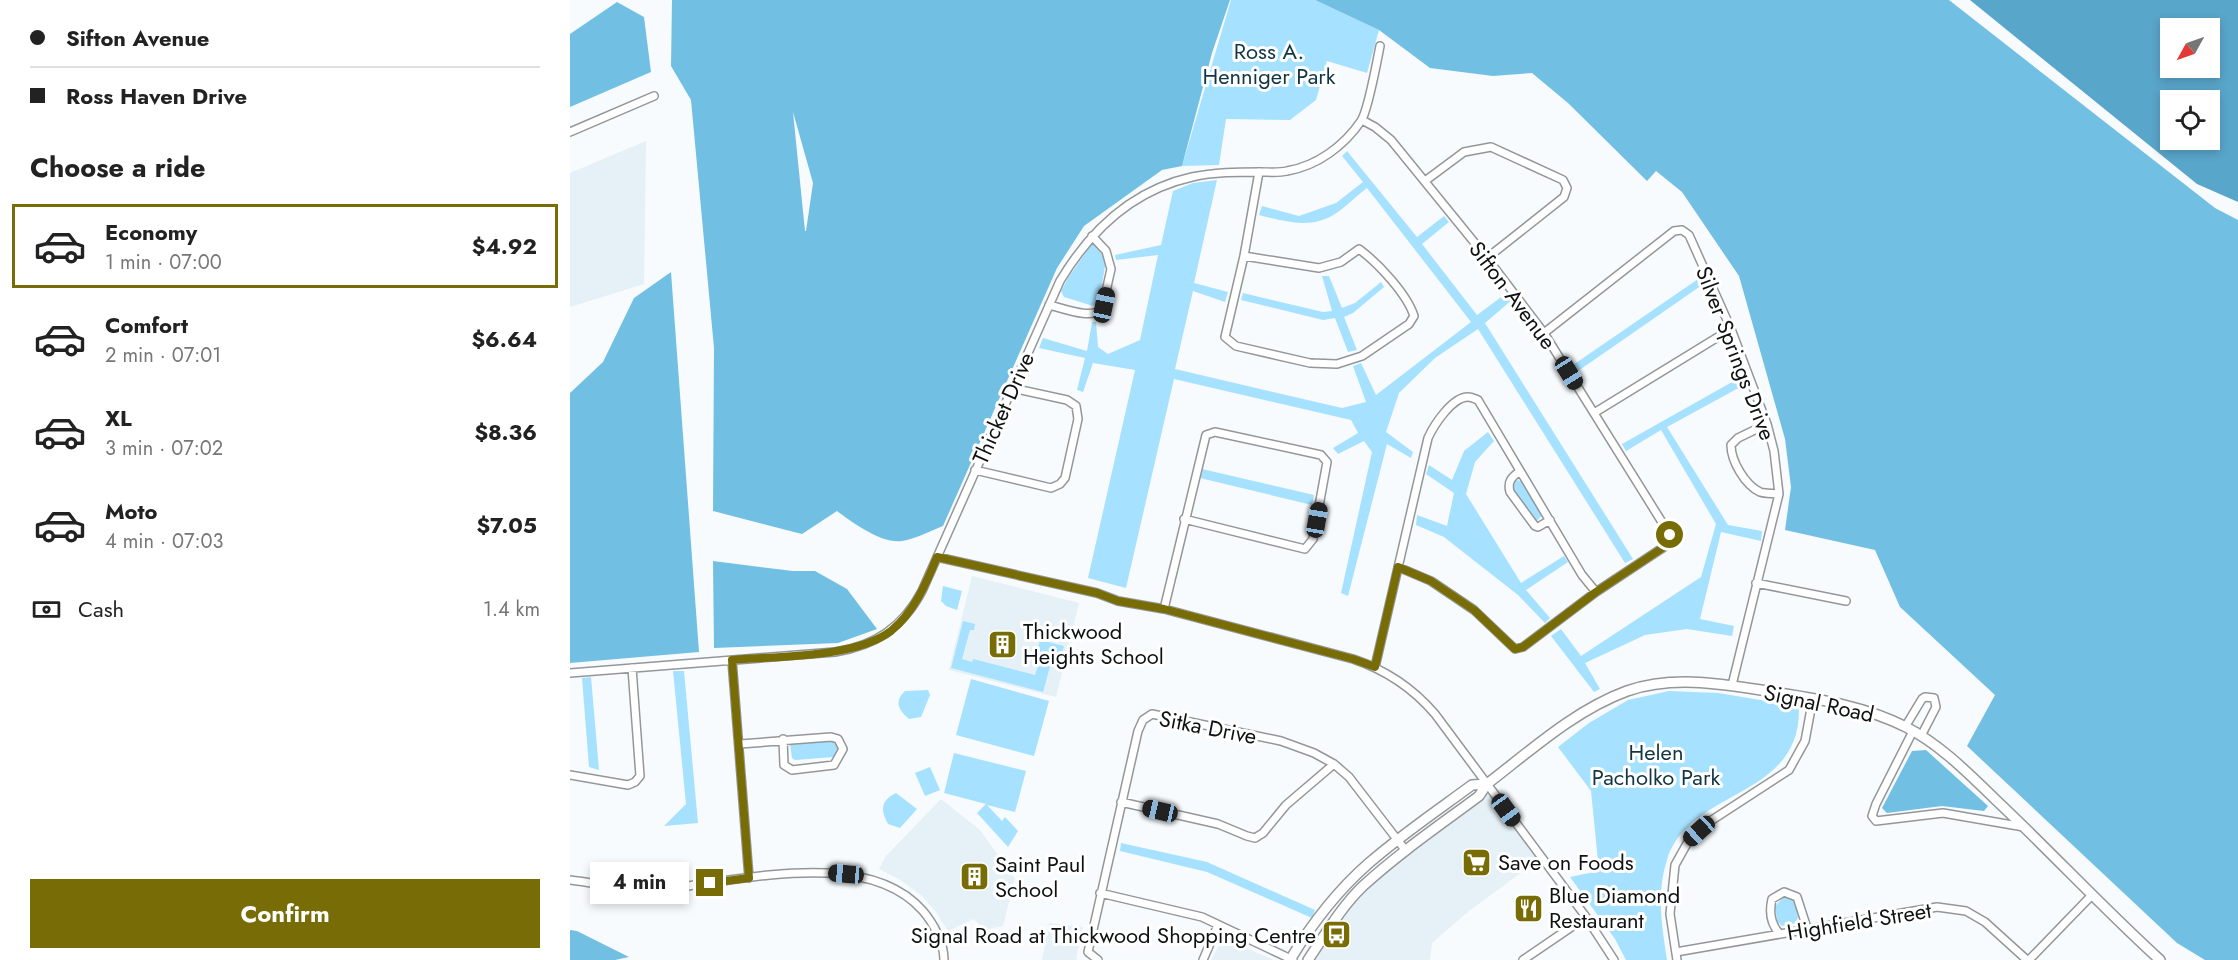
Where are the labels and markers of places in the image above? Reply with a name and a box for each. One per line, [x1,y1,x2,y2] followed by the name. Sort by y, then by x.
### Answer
[1023,615,1164,672] place label: Thickwood Heights School
[986,628,1018,660] building icon: Thickwood Heights School
[1461,846,1493,878] supermarket icon: Save on Foods
[1498,846,1634,878] place label: Save on Foods
[995,848,1085,905] place label: Saint Paul School
[958,861,990,893] building icon: Saint Paul School
[1549,879,1680,936] place label: Blue Diamond Restaurant
[1512,892,1544,924] restaurant icon: Blue Diamond Restaurant
[911,919,1316,951] place label: Signal Road at Thickwood Shopping Centre
[1321,919,1353,951] bus stop icon: Signal Road at Thickwood Shopping Centre

